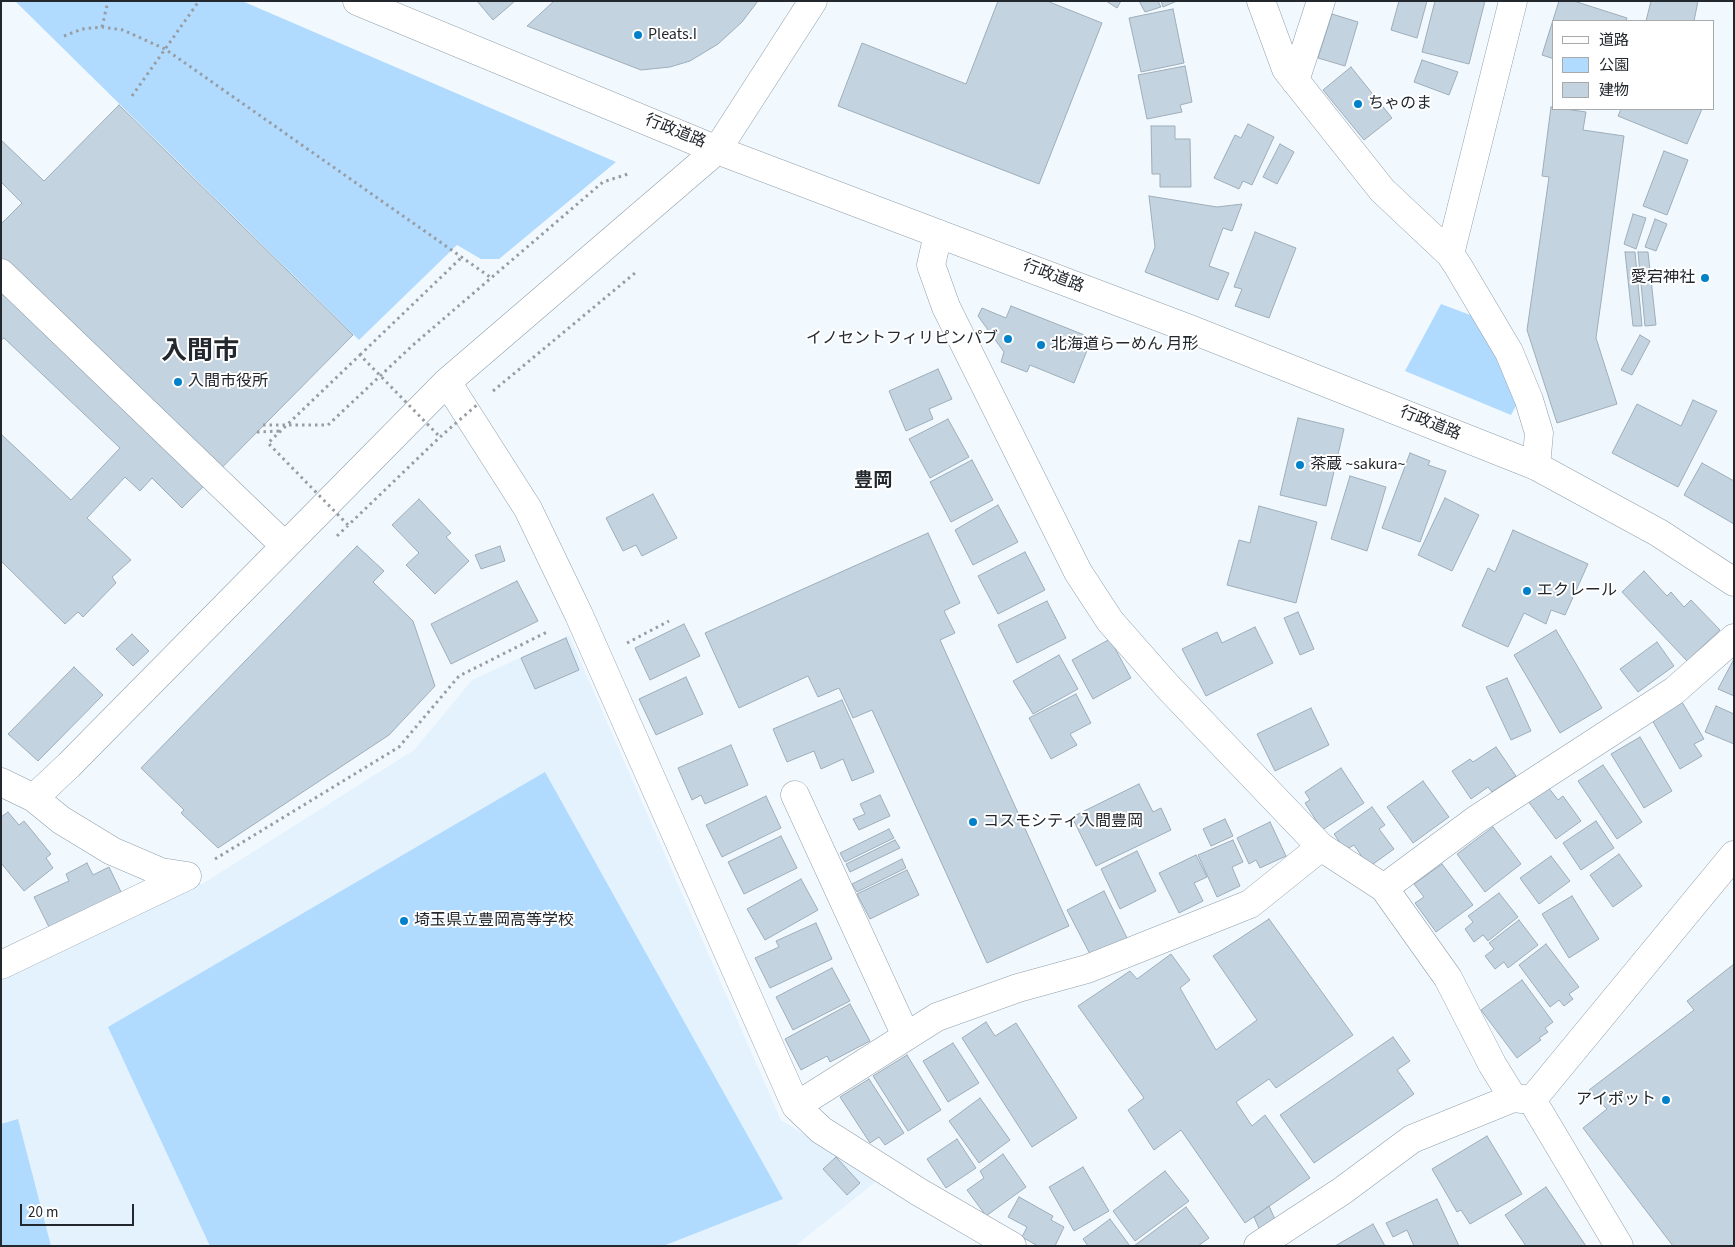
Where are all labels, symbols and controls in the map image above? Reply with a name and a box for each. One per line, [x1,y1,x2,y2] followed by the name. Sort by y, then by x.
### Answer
[1552,20,1715,110] legend
[648,25,697,45] place label: Pleats.I
[632,29,644,41] marker: Pleats.I
[1599,30,1629,51] text: 道路
[1599,55,1629,76] text: 公園
[1599,80,1629,101] text: 建物
[1368,94,1432,114] place label: ちゃのま
[1352,98,1364,110] marker: ちゃのま
[642,111,708,153] street label: 行政道路
[1020,257,1086,297] street label: 行政道路
[1631,268,1695,288] place label: 愛宕神社
[1699,272,1711,284] marker: 愛宕神社
[806,329,998,349] place label: イノセントフィリピンパブ
[1002,333,1014,345] marker: イノセントフィリピンパブ
[1051,335,1198,355] place label: 北海道らーめん 月形
[161,337,239,369] district label: 入間市
[1035,339,1047,351] marker: 北海道らーめん 月形
[188,372,268,392] place label: 入間市役所
[172,376,184,388] marker: 入間市役所
[1397,403,1463,445] street label: 行政道路
[1310,455,1406,475] place label: 茶蔵 ~sakura~
[1294,459,1306,471] marker: 茶蔵 ~sakura~
[854,471,892,493] district label: 豊岡
[1537,581,1617,601] place label: エクレール
[1521,585,1533,597] marker: エクレール
[983,812,1143,832] place label: コスモシティ入間豊岡
[967,816,979,828] marker: コスモシティ入間豊岡
[414,911,574,931] place label: 埼玉県立豊岡高等学校
[398,915,410,927] marker: 埼玉県立豊岡高等学校
[1576,1090,1656,1110] place label: アイポット
[1660,1094,1672,1106] marker: アイポット
[22,1194,136,1226] scale bar
[28,1202,58,1223] text: 20 m

